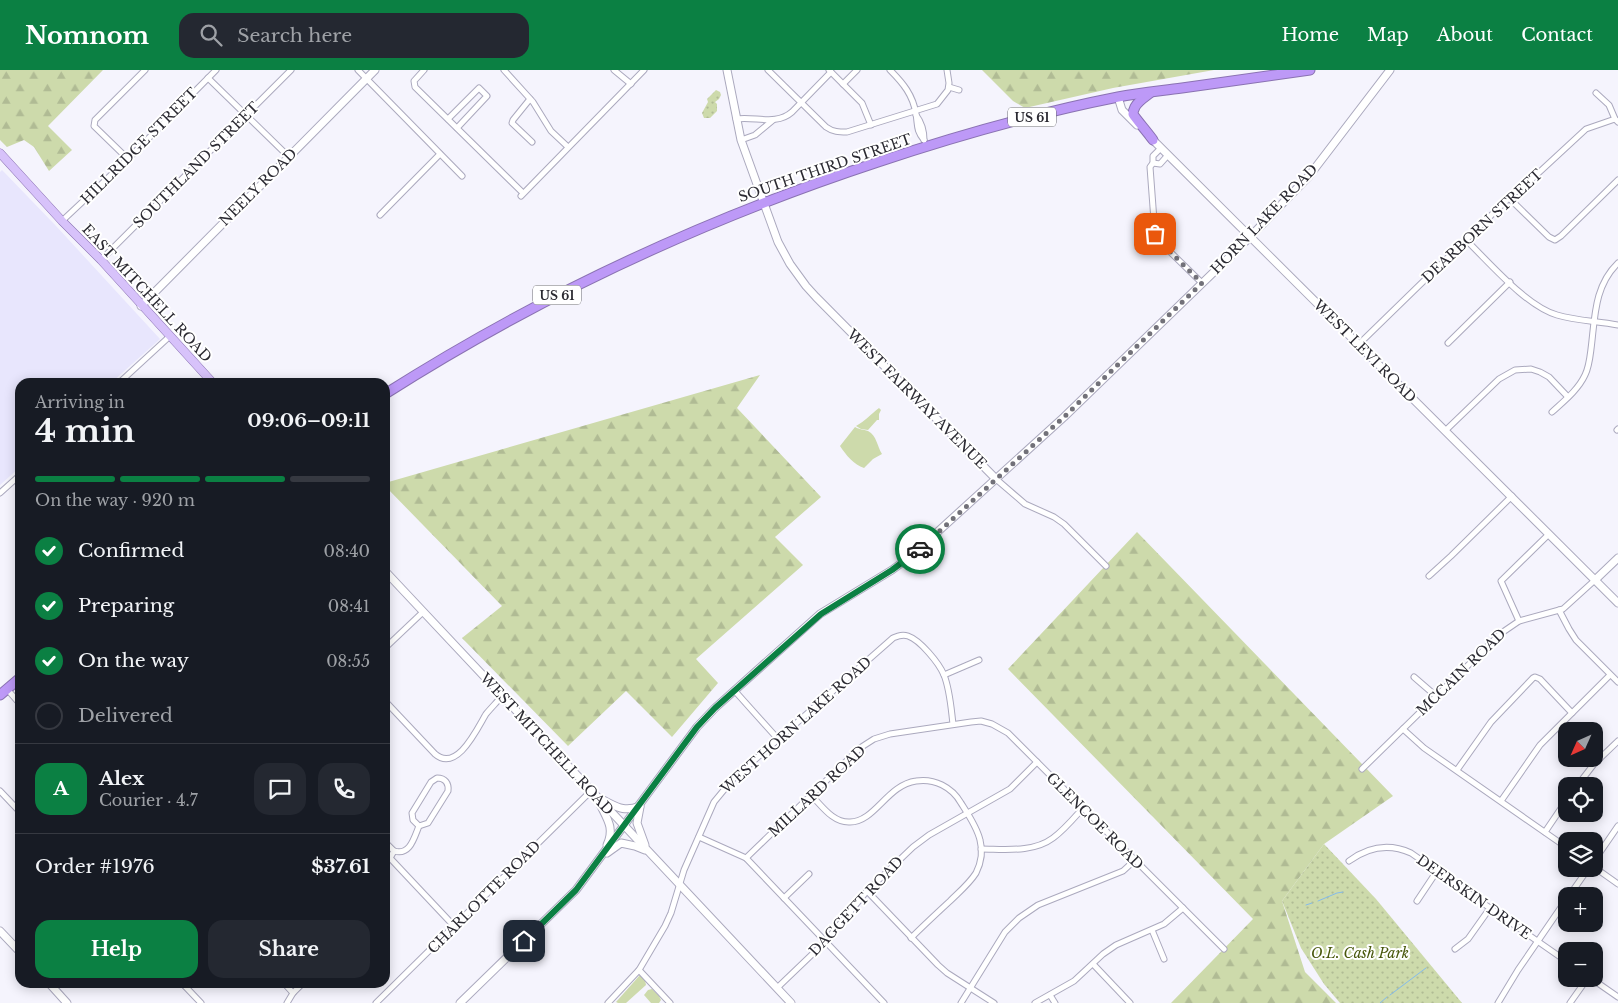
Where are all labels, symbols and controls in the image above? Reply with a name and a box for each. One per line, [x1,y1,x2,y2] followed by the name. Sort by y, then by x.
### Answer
[179,13,529,58] search box
[25,21,149,50] text: Nomnom
[197,21,225,49] icon: search
[237,24,352,47] text: Search here
[1281,24,1339,46] text: Home
[1367,24,1409,46] text: Map
[1437,24,1493,46] text: About
[1521,24,1593,46] text: Contact
[77,84,201,208] street label: HILLRIDGE STREET
[129,98,263,232] street label: SOUTHLAND STREET
[1008,108,1056,126] road number: US 61
[736,130,914,206] street label: SOUTH THIRD STREET
[215,144,301,230] street label: NEELY ROAD
[1207,160,1321,278] street label: HORN LAKE ROAD
[1418,165,1546,287] street label: DEARBORN STREET
[1134,213,1176,255] pin
[78,220,216,366] street label: EAST MITCHELL ROAD
[1141,220,1169,248] icon: bag
[533,286,581,304] road number: US 61
[1309,295,1420,406] street label: WEST LEVI ROAD
[843,325,991,473] street label: WEST FAIRWAY AVENUE
[35,392,125,412] text: Arriving in
[247,409,370,432] text: 09:06–09:11
[35,411,135,451] text: 4 min
[35,490,195,510] text: On the way · 920 m
[895,524,945,574] courier
[906,535,934,563] icon: car
[35,537,63,565] icon: check
[78,539,184,562] text: Confirmed
[324,541,370,561] text: 08:40
[35,592,63,620] icon: check
[78,594,174,617] text: Preparing
[328,596,370,616] text: 08:41
[1412,625,1510,719] street label: MCCAIN ROAD
[35,647,63,675] icon: check
[78,649,189,672] text: On the way
[326,651,370,671] text: 08:55
[716,652,875,798] street label: WEST HORN LAKE ROAD
[476,668,618,819] street label: WEST MITCHELL ROAD
[78,704,173,727] text: Delivered
[1558,722,1602,768] north arrow
[1558,722,1603,987] map controls
[765,741,869,841] street label: MILLARD ROAD
[254,763,306,815] button: chat
[318,763,370,815] button: phone
[99,767,144,790] text: Alex
[1043,769,1147,873] street label: GLENCOE ROAD
[53,777,69,800] text: A
[1558,777,1603,822] button: locate
[99,790,198,810] text: Courier · 4.7
[1558,832,1603,877] button: layers
[424,837,544,957] street label: CHARLOTTE ROAD
[1413,851,1535,943] street label: DEERSKIN DRIVE
[805,852,907,960] street label: DAGGETT ROAD
[35,855,155,878] text: Order #1976
[311,855,370,878] text: $37.61
[1558,887,1603,932] button: +
[35,920,198,978] button: Help
[208,920,370,978] button: Share
[503,920,545,962] pin
[510,927,538,955] icon: home
[1558,942,1603,987] button: −
[1311,944,1409,962] park label: O.L. Cash Park

